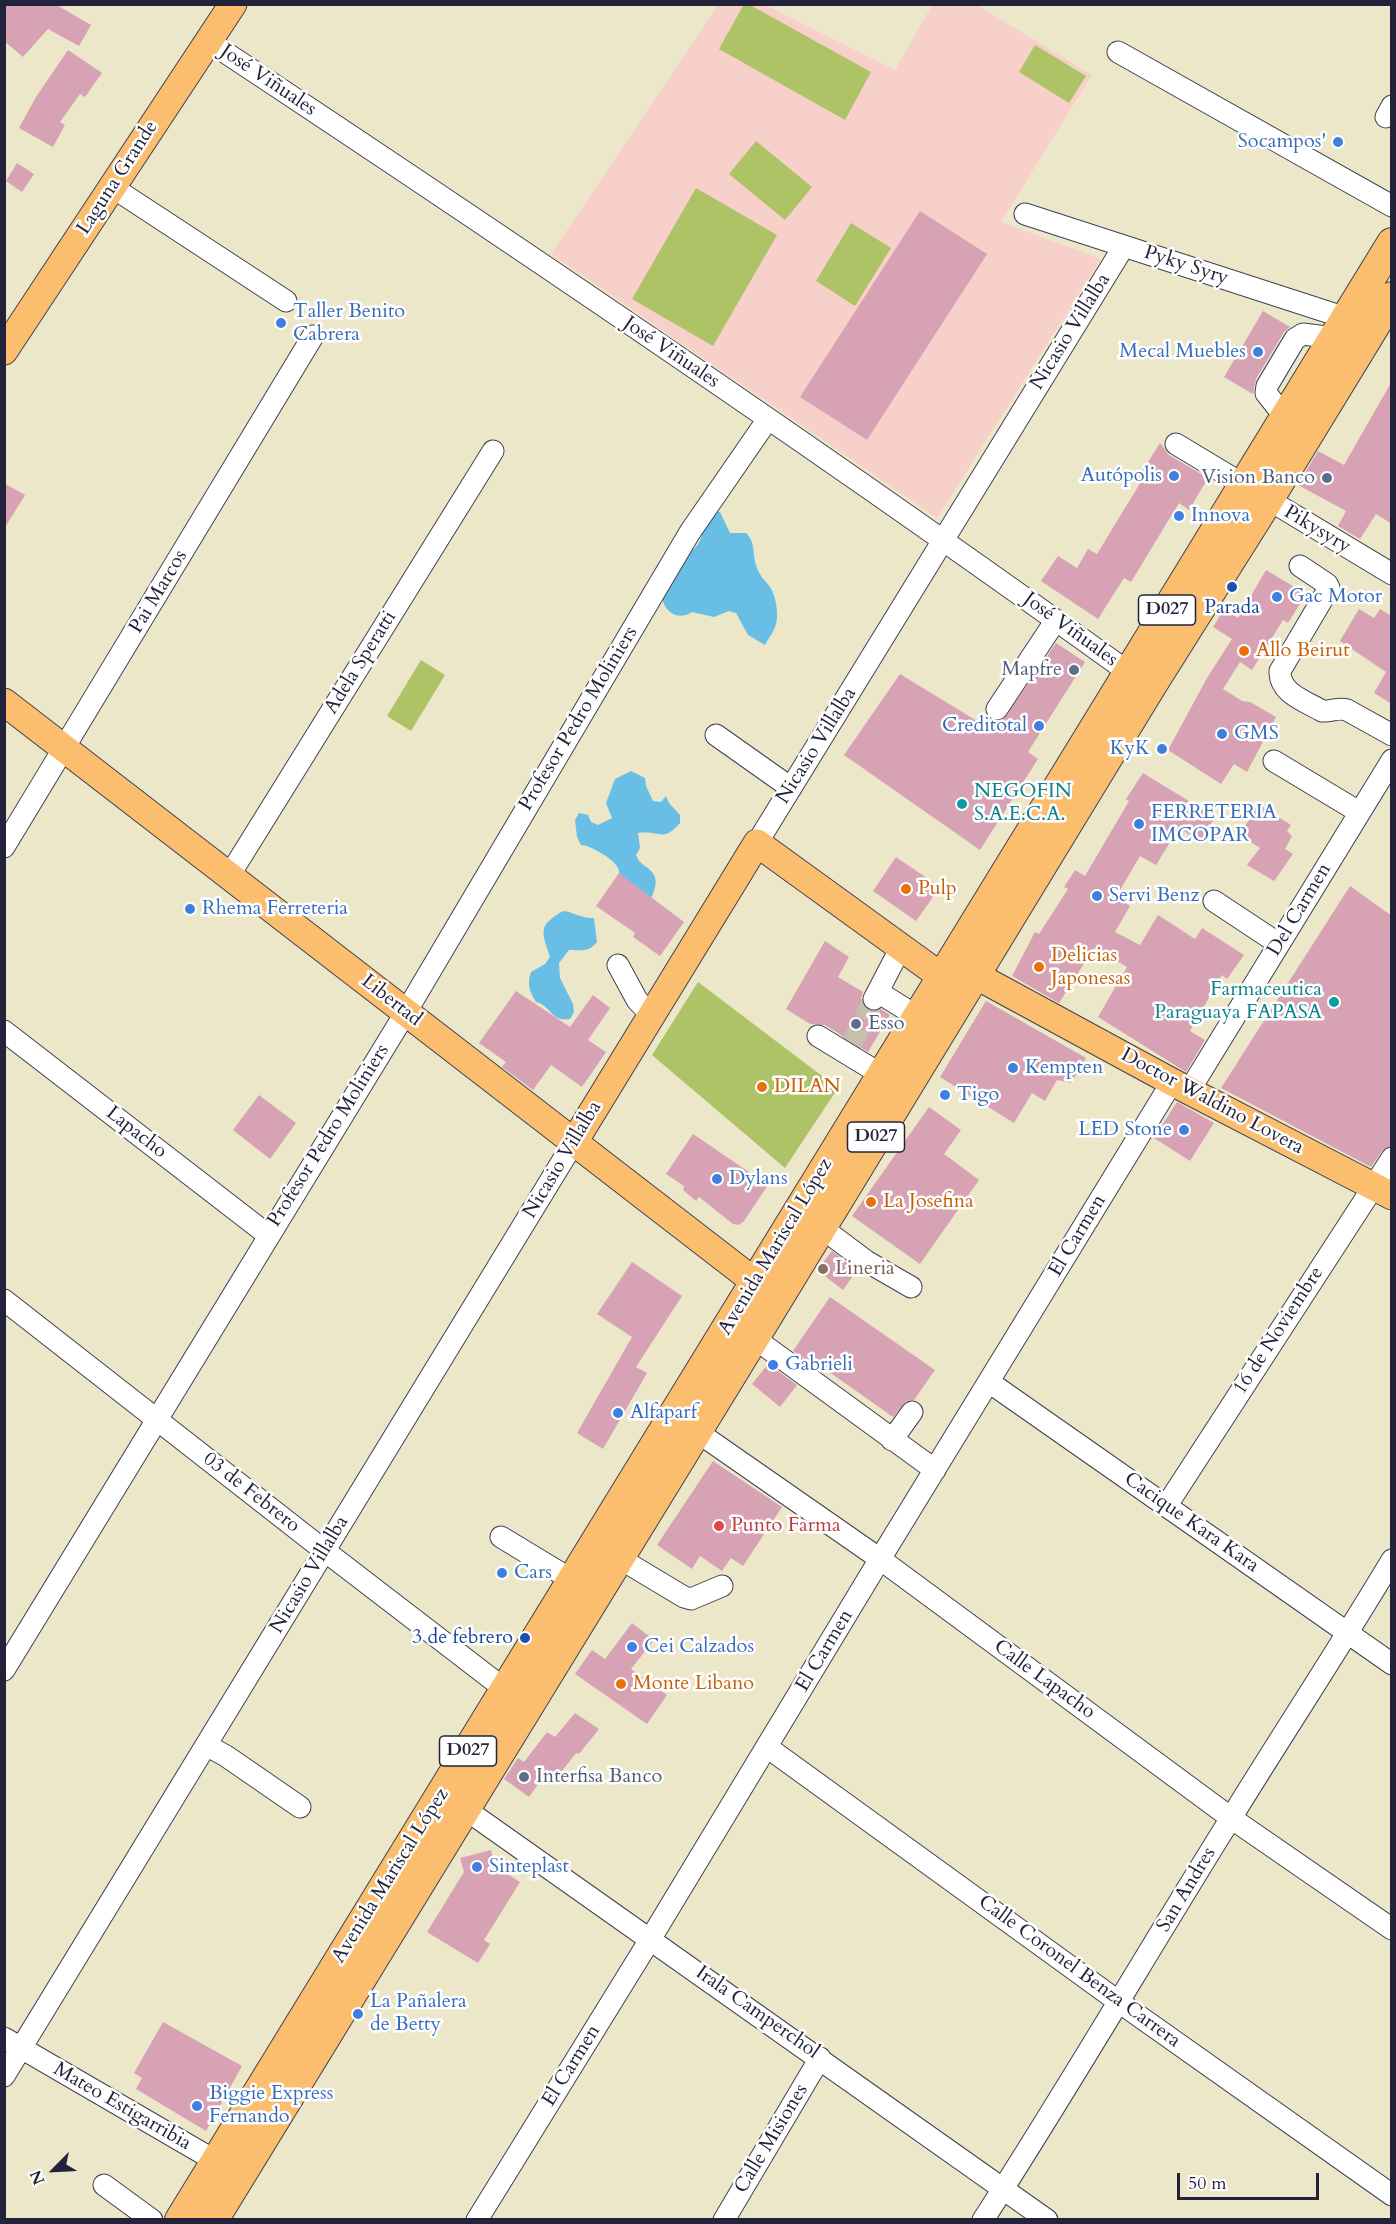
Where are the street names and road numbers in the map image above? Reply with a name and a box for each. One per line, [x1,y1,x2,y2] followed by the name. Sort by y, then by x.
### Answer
[215,40,321,122] street label: José Viñuales
[72,116,164,240] street label: Laguna Grande
[1141,241,1231,291] street label: Pyky Syry
[1026,269,1116,395] street label: Nicasio Villalba
[618,312,724,394] street label: José Viñuales
[1279,501,1355,559] street label: Pikysyry
[125,546,193,638] street label: Pai Marcos
[1018,588,1122,672] street label: José Viñuales
[1138,595,1196,625] road number: D027
[320,607,402,719] street label: Adela Speratti
[514,623,644,815] street label: Profesor Pedro Moliniers
[772,683,862,809] street label: Nicasio Villalba
[1263,859,1337,961] street label: Del Carmen
[356,970,426,1032] street label: Libertad
[263,1040,395,1232] street label: Profesor Pedro Moliniers
[1116,1044,1308,1160] street label: Doctor Waldino Lovera
[519,1097,607,1223] street label: Nicasio Villalba
[101,1102,171,1164] street label: Lapacho
[848,1122,904,1152] road number: D027
[714,1154,838,1340] street label: Avenida Mariscal López
[1044,1191,1112,1281] street label: El Carmen
[1229,1263,1329,1399] street label: 16 de Noviembre
[198,1448,304,1538] street label: 03 de Febrero
[1119,1468,1263,1578] street label: Cacique Kara Kara
[266,1512,354,1638] street label: Nicasio Villalba
[791,1606,859,1696] street label: El Carmen
[989,1635,1099,1725] street label: Calle Lapacho
[440,1736,496,1766] road number: D027
[327,1784,455,1968] street label: Avenida Mariscal López
[1152,1843,1222,1937] street label: San Andres
[973,1891,1185,2053] street label: Calle Coronel Benza Carrera
[690,1961,824,2065] street label: Irala Camperchol
[538,2021,606,2111] street label: El Carmen
[49,2058,195,2156] street label: Mateo Estigarribia
[730,2080,814,2198] street label: Calle Misiones

